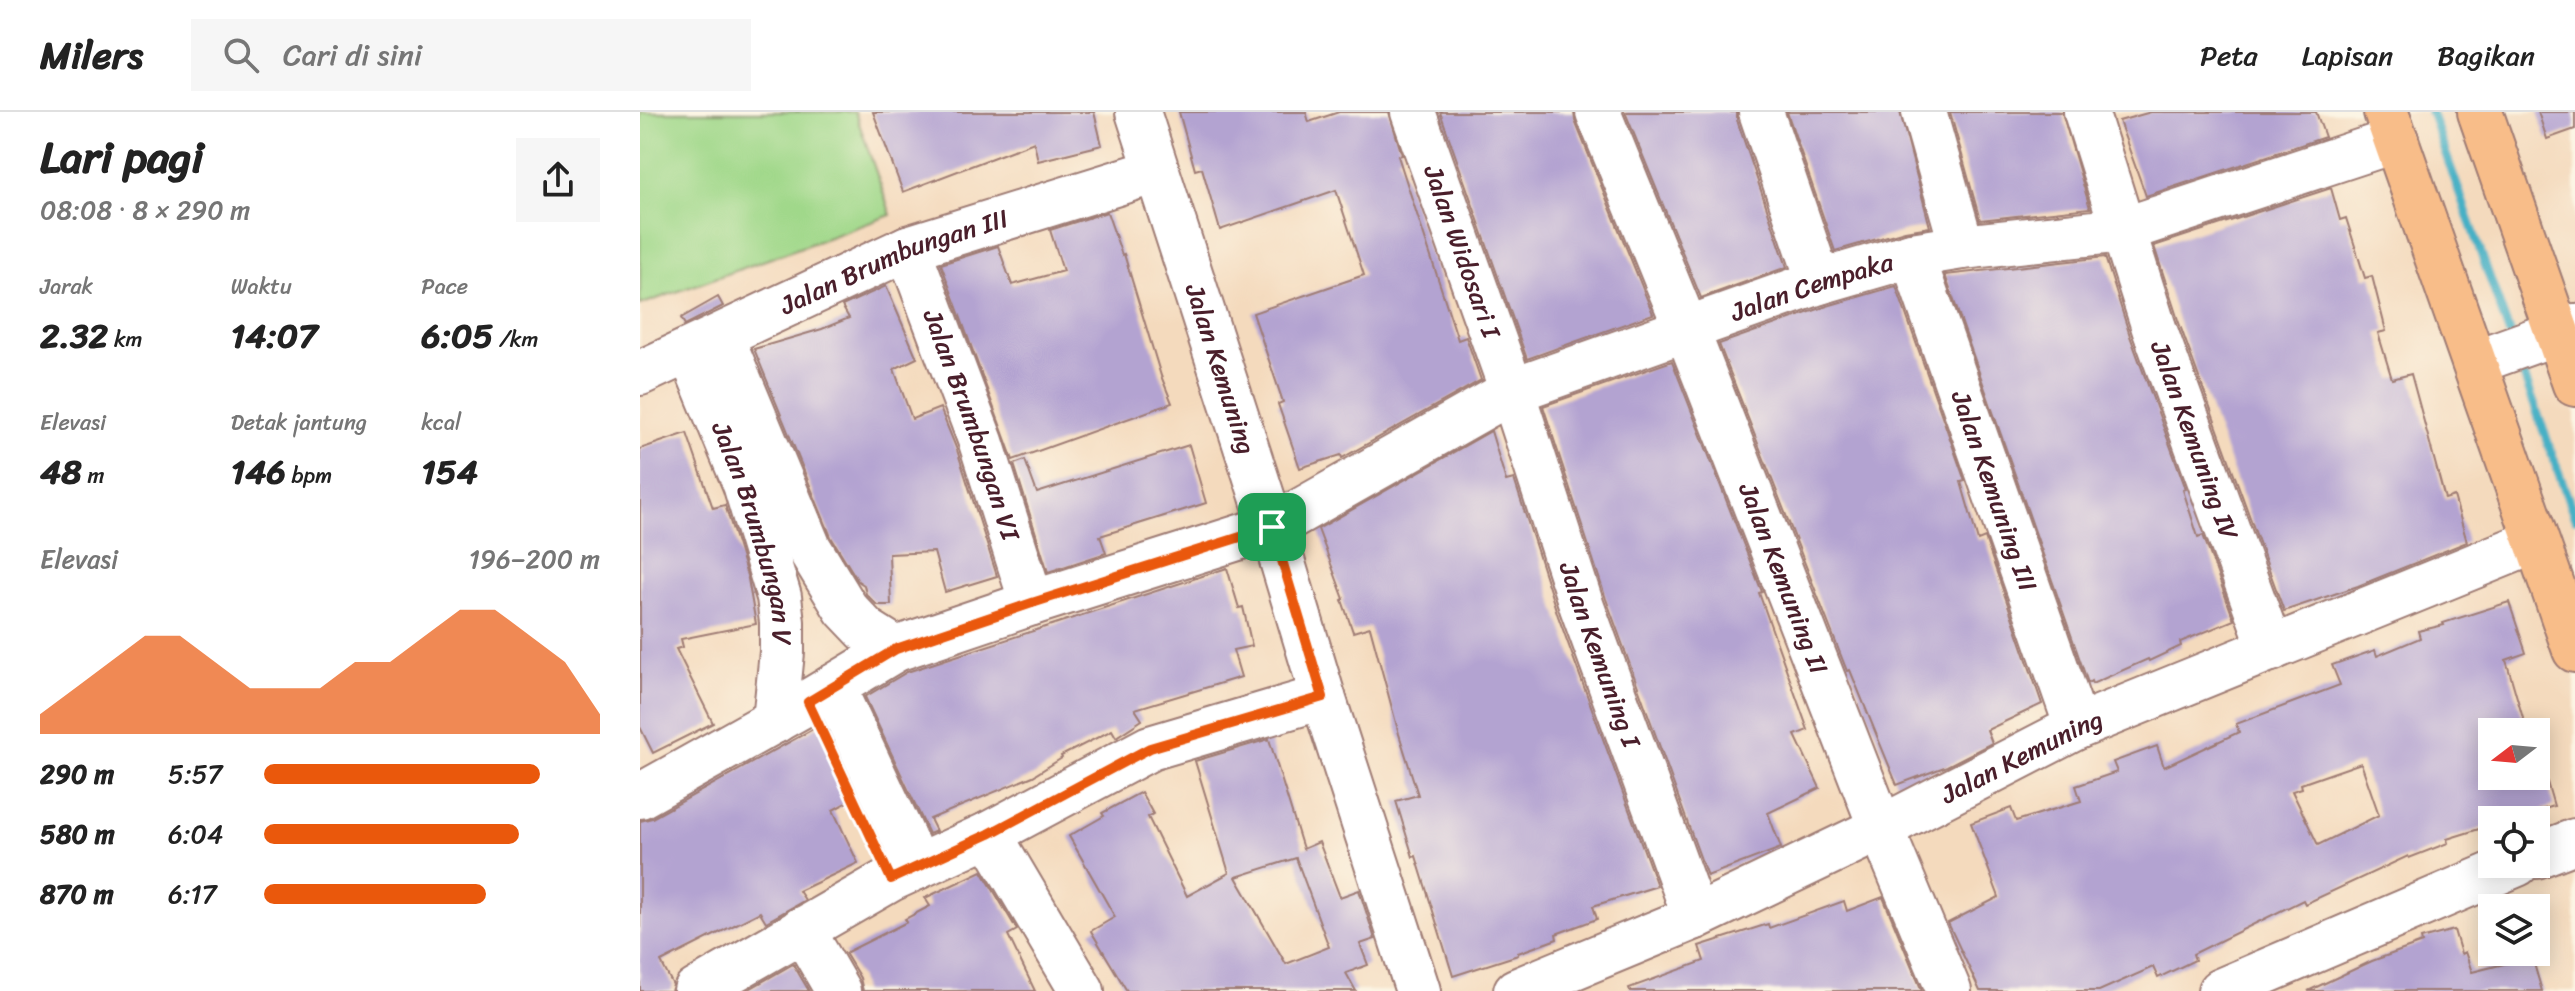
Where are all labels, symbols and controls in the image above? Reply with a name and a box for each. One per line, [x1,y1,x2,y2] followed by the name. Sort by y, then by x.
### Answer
[191,19,751,91] search box
[40,22,143,89] text: Milers
[283,28,422,82] text: Cari di sini
[2200,31,2258,80] text: Peta
[2302,31,2393,80] text: Lapisan
[2437,31,2535,80] text: Bagikan
[219,33,263,77] icon: search
[40,118,204,196] text: Lari pagi
[516,138,600,222] button: share
[1410,158,1515,346] street label: Jalan Widosari I
[40,187,250,233] text: 08:08 · 8 × 290 m
[771,195,1014,328] street label: Jalan Brumbungan III
[1723,238,1900,335] street label: Jalan Cempaka
[40,267,93,306] text: Jarak
[231,267,292,306] text: Waktu
[421,267,468,306] text: Pace
[1172,277,1270,460] street label: Jalan Kemuning
[910,301,1034,548] street label: Jalan Brumbungan VI
[40,306,108,366] text: 2.32
[231,306,318,366] text: 14:07
[421,306,493,366] text: 6:05
[108,320,142,359] text: km
[493,320,538,359] text: /km
[2137,333,2253,547] street label: Jalan Kemuning IV
[1938,383,2051,598] street label: Jalan Kemuning III
[40,403,106,442] text: Elevasi
[231,403,367,442] text: Detak jantung
[421,403,461,442] text: kcal
[698,413,805,646] street label: Jalan Brumbungan V
[40,442,82,502] text: 48
[231,442,286,502] text: 146
[421,442,478,502] text: 154
[82,456,104,495] text: m
[286,456,332,495] text: bpm
[1725,475,1842,681] street label: Jalan Kemuning II
[1238,493,1306,561] pin
[1250,505,1294,549] icon: arrive
[40,536,118,582] text: Elevasi
[469,536,600,582] text: 196–200 m
[1546,555,1655,756] street label: Jalan Kemuning I
[1931,696,2110,817] street label: Jalan Kemuning
[2478,718,2550,790] north arrow
[2478,718,2550,966] map controls
[40,751,114,797] text: 290 m
[168,751,222,797] text: 5:57
[2478,806,2550,878] button: locate
[40,811,115,857] text: 580 m
[168,811,223,857] text: 6:04
[40,871,114,917] text: 870 m
[168,871,217,917] text: 6:17
[2478,894,2550,966] button: layers

